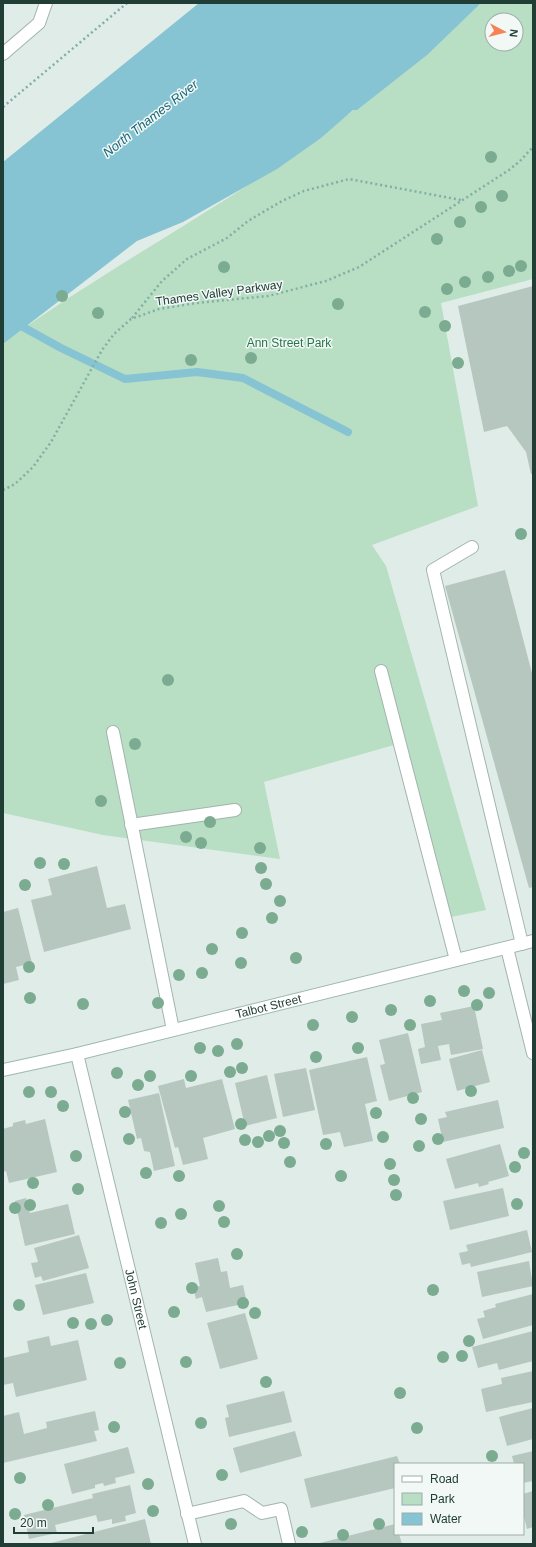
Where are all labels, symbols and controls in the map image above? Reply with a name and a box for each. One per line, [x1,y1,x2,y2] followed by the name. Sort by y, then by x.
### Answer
[484,12,524,52] north arrow
[507,29,520,38] text: N
[100,76,201,160] water label: North Thames River
[155,277,283,309] street label: Thames Valley Parkway
[247,336,332,350] park label: Ann Street Park
[234,991,304,1021] street label: Talbot Street
[122,1267,150,1331] street label: John Street
[394,1463,524,1535] legend
[430,1472,459,1486] text: Road
[430,1492,456,1506] text: Park
[14,1509,93,1535] scale bar
[430,1512,462,1526] text: Water
[20,1516,47,1530] text: 20 m

